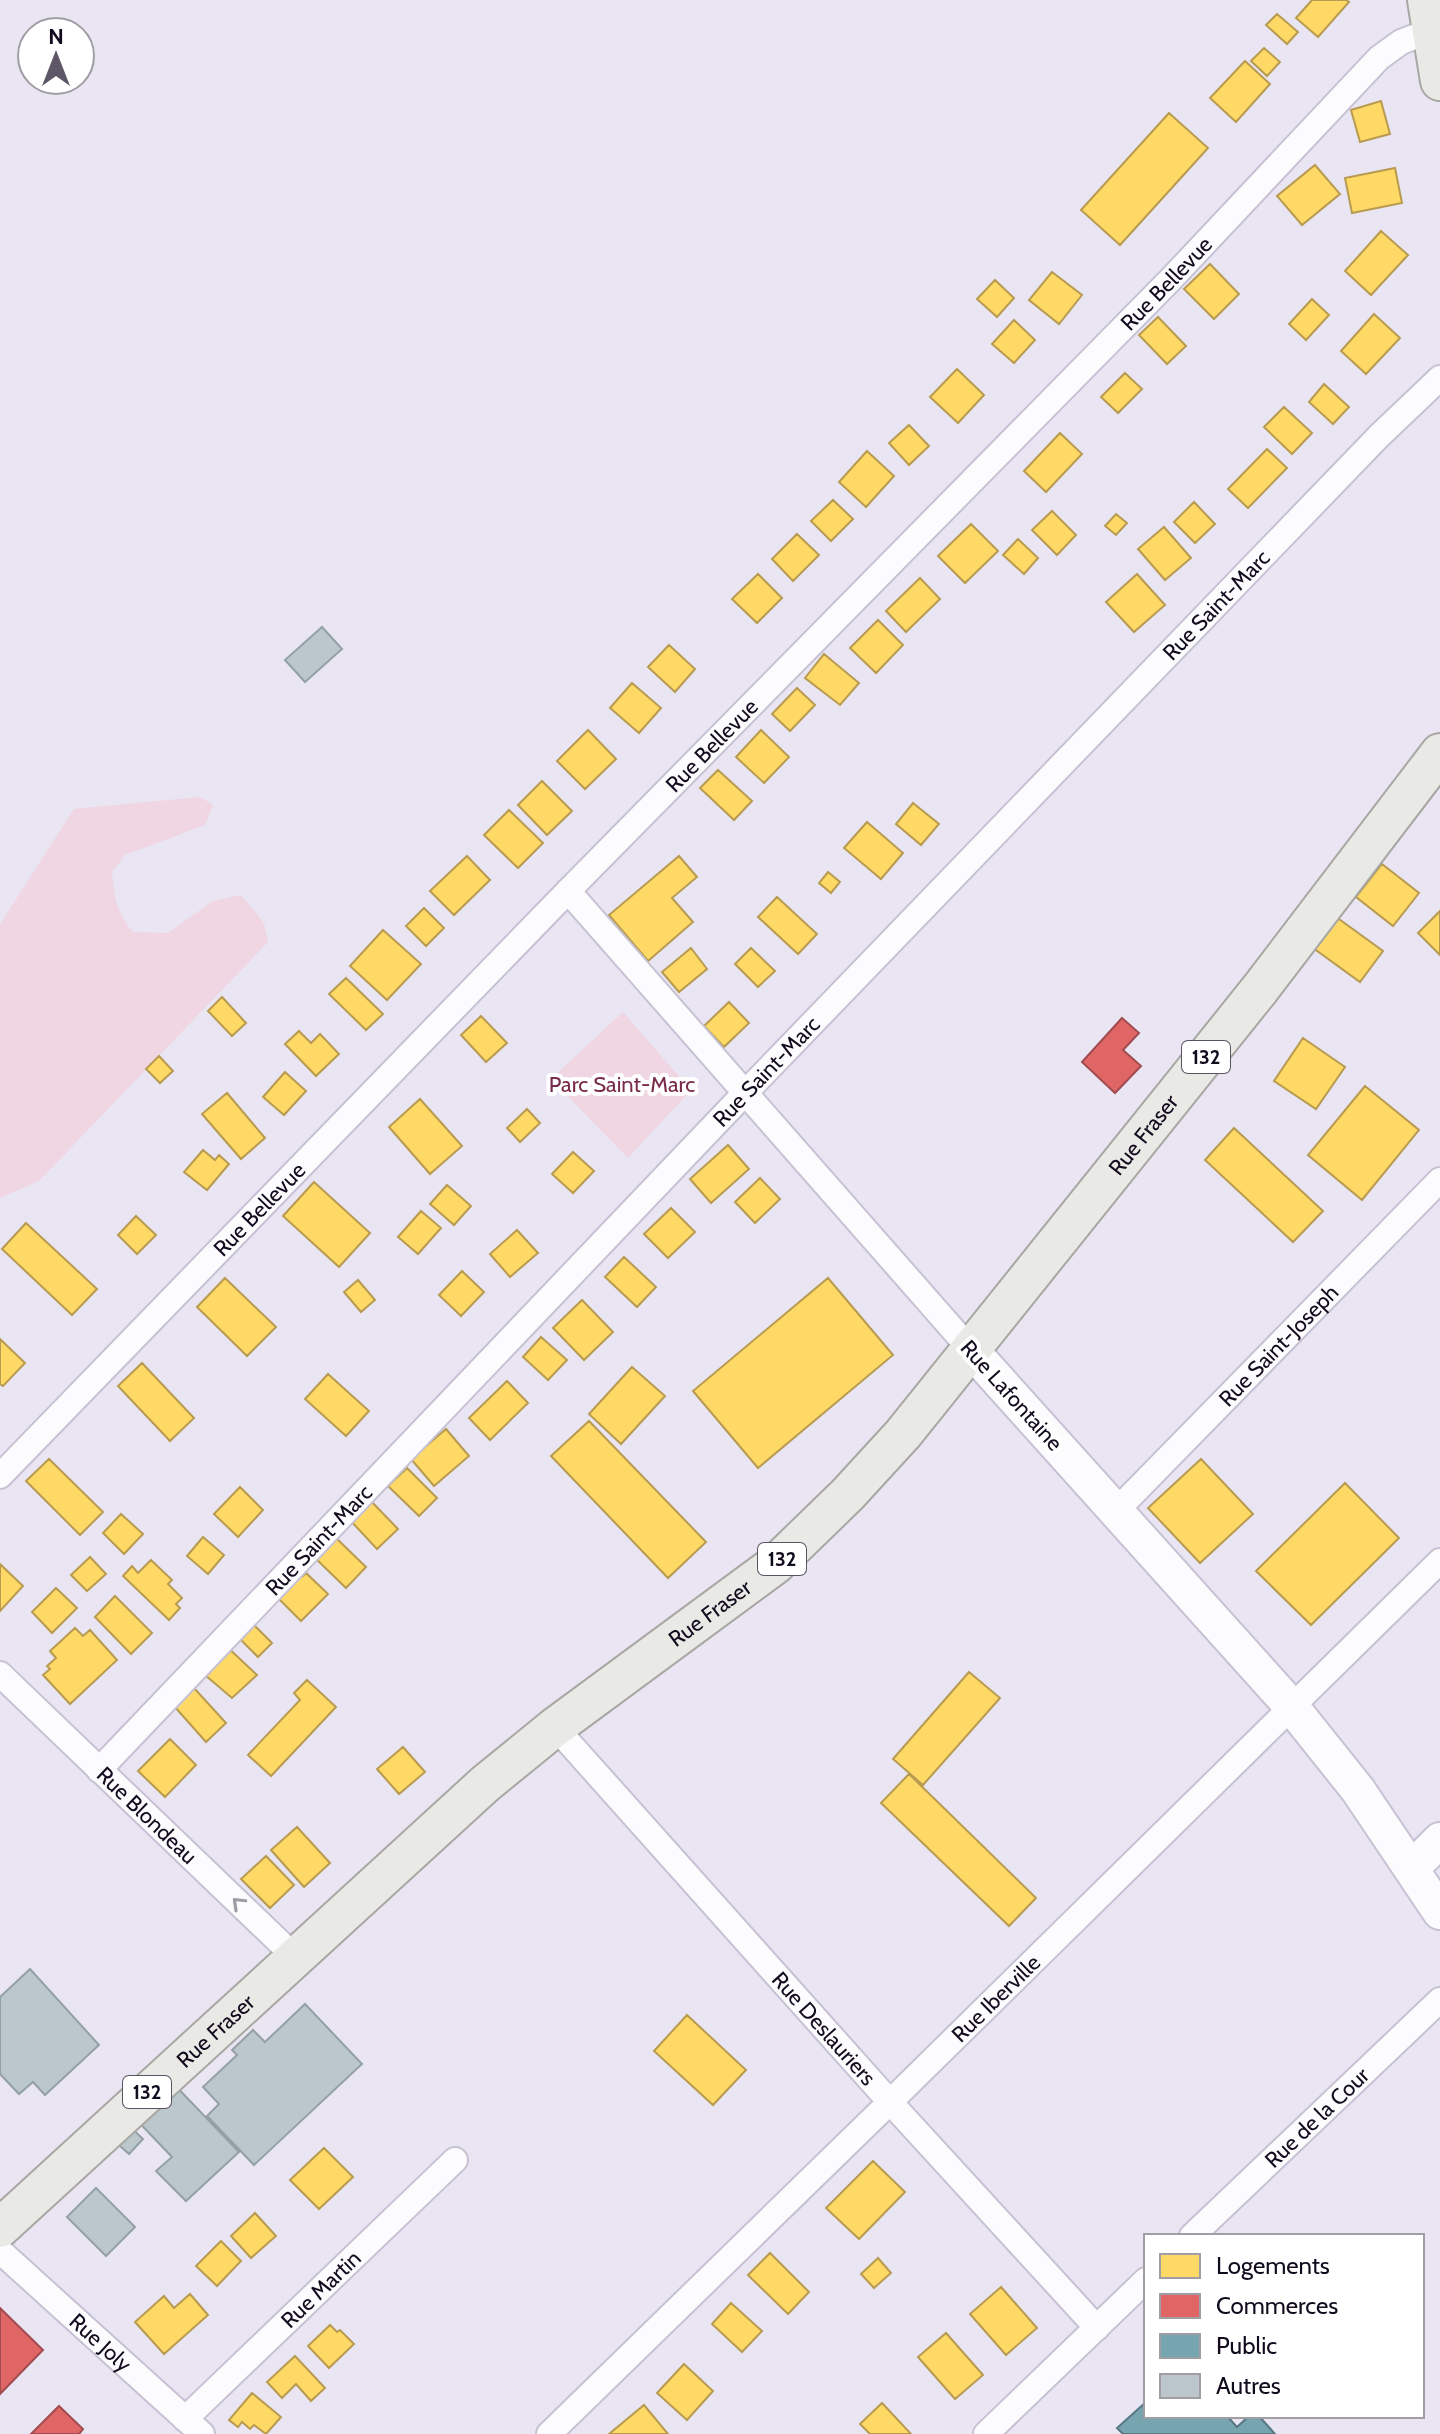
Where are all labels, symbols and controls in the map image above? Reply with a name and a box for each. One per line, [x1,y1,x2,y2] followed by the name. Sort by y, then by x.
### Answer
[16,16,96,96] north arrow
[48,23,64,50] text: N
[1115,231,1218,336] street label: Rue Bellevue
[1157,545,1276,666] street label: Rue Saint-Marc
[660,693,764,798] street label: Rue Bellevue
[707,1011,826,1132] street label: Rue Saint-Marc
[1182,1041,1230,1073] road number: 132
[549,1071,695,1098] park label: Parc Saint-Marc
[1103,1089,1184,1181] street label: Rue Fraser
[208,1157,311,1262] street label: Rue Bellevue
[1213,1279,1344,1412] street label: Rue Saint-Joseph
[955,1334,1068,1456] street label: Rue Lafontaine
[260,1479,378,1601] street label: Rue Saint-Marc
[758,1543,806,1575] road number: 132
[663,1574,757,1653] street label: Rue Fraser
[91,1761,203,1870] street label: Rue Blondeau
[233,1897,247,1912] one-way arrow
[946,1949,1046,2048] street label: Rue Iberville
[766,1966,882,2091] street label: Rue Deslauriers
[171,1989,260,2074] street label: Rue Fraser
[1259,2062,1375,2174] street label: Rue de la Cour
[123,2076,171,2108] road number: 132
[1144,2234,1424,2418] legend
[275,2245,367,2334] street label: Rue Martin
[1216,2251,1330,2280] text: Logements
[1216,2291,1338,2320] text: Commerces
[64,2308,137,2378] street label: Rue Joly
[1216,2331,1277,2360] text: Public
[1216,2371,1281,2400] text: Autres

